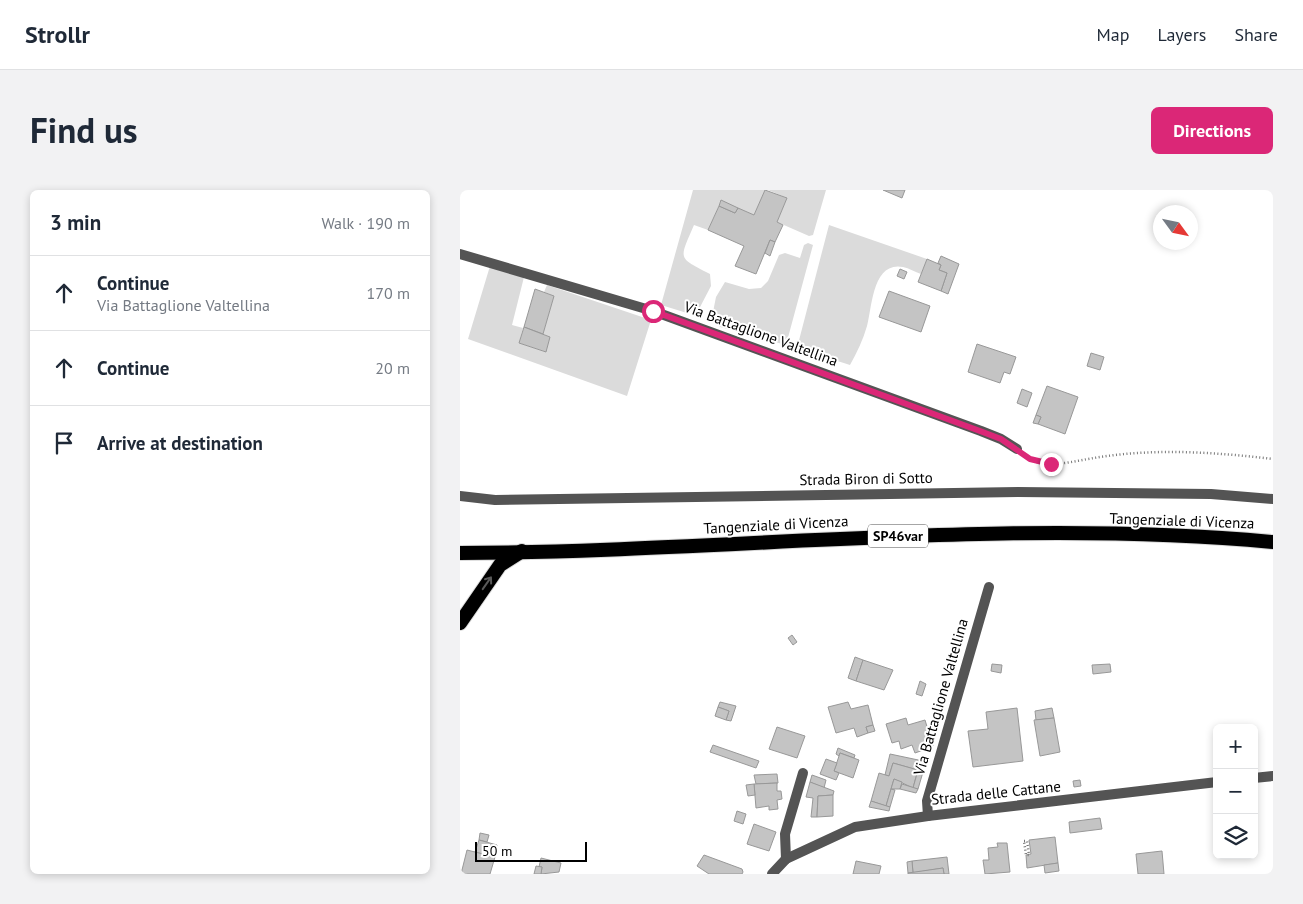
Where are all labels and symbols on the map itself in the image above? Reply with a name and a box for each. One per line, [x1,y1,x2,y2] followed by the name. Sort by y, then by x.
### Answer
[1153,205,1198,250] north arrow
[681,297,841,370] street label: Via Battaglione Valtellina
[642,300,665,323] route start
[1040,453,1063,476] route end
[799,468,933,489] street label: Strada Biron di Sotto
[1109,508,1255,533] street label: Tangenziale di Vicenza
[703,511,849,538] street label: Tangenziale di Vicenza
[868,524,928,548] road number: SP46var
[482,576,492,590] one-way arrow
[909,616,972,778] street label: Via Battaglione Valtellina
[930,776,1062,809] street label: Strada delle Cattane
[475,839,588,862] scale bar

